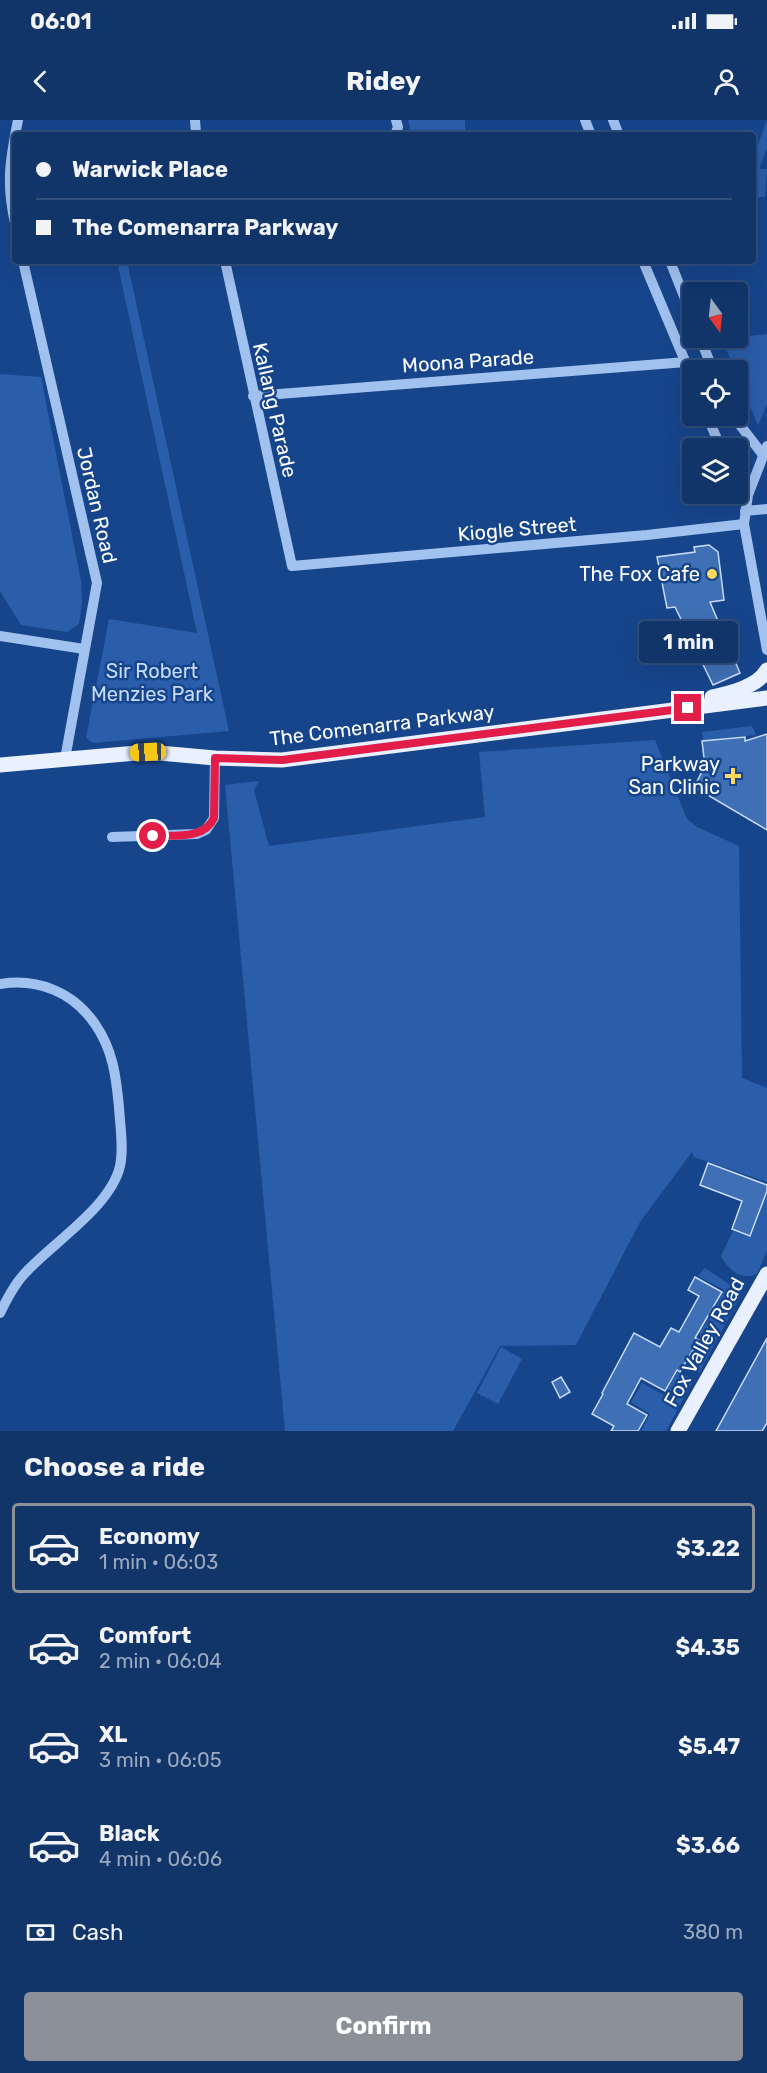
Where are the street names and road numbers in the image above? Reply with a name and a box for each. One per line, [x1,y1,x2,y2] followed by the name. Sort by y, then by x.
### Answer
[248,340,302,480] street label: Kallang Parade
[401,344,535,378] street label: Moona Parade
[72,444,122,566] street label: Jordan Road
[457,512,578,546] street label: Kiogle Street
[268,699,496,751] street label: The Comenarra Parkway
[659,1273,749,1411] street label: Fox Valley Road

